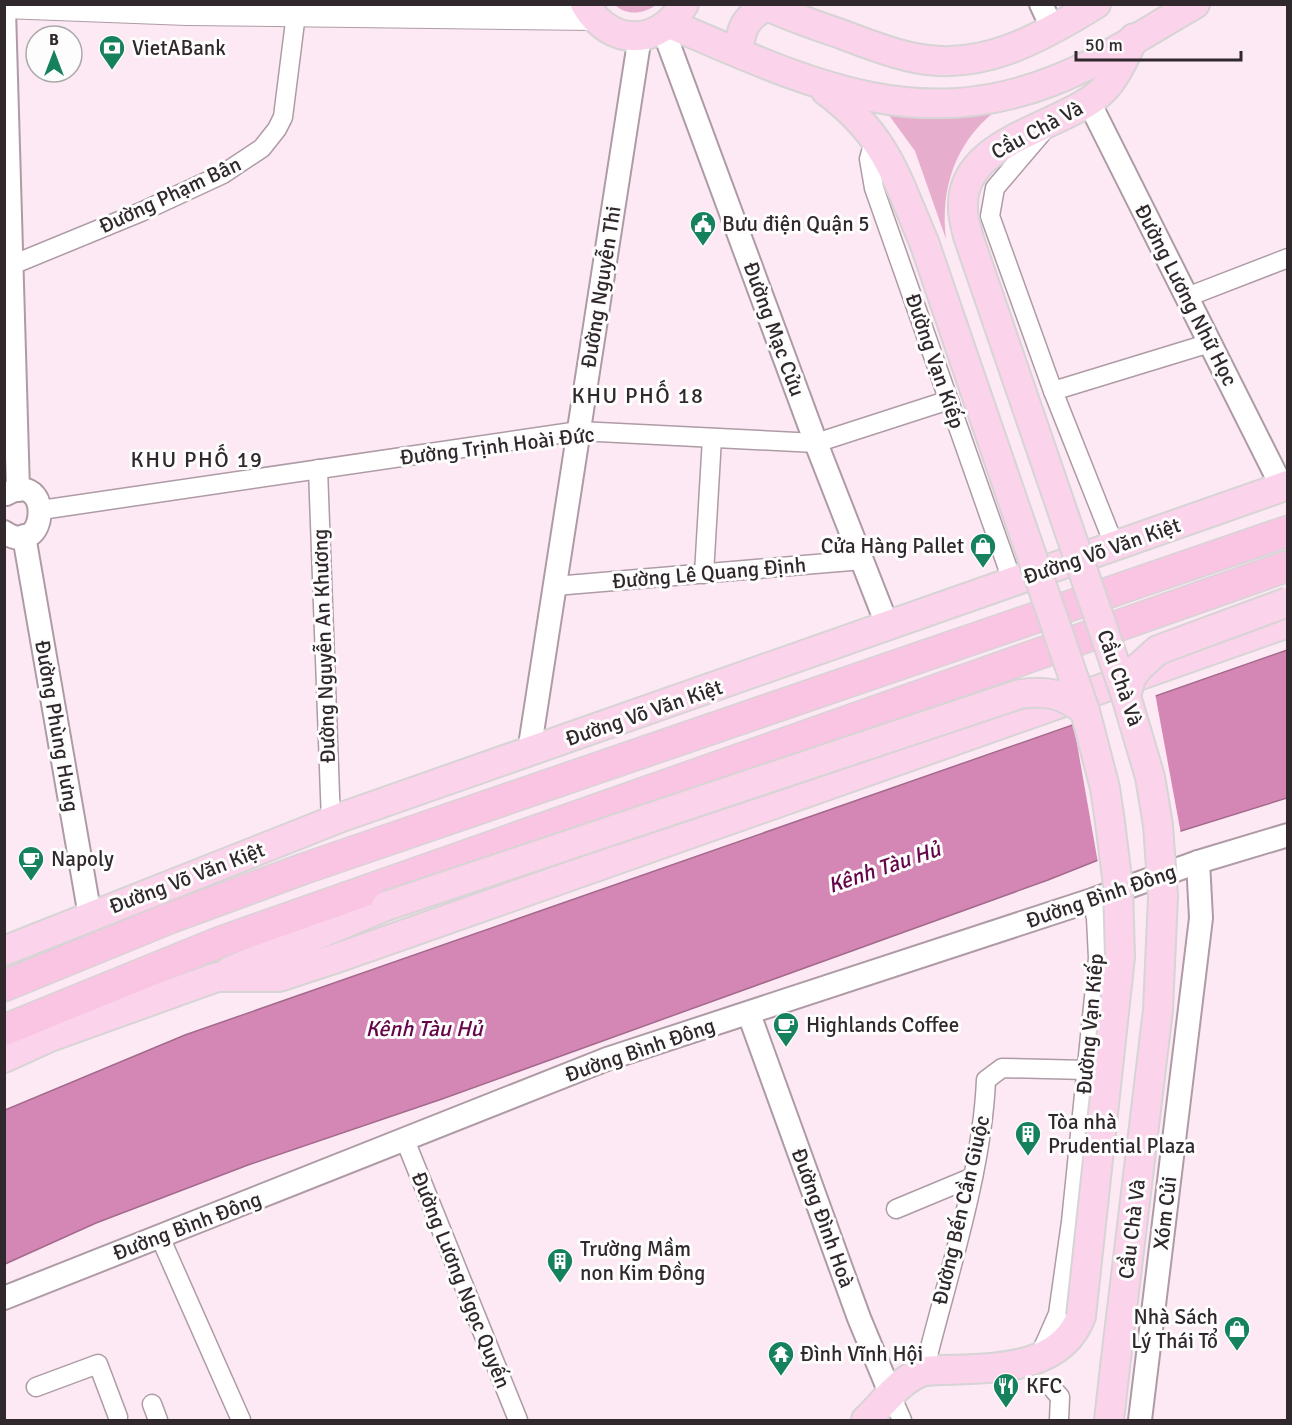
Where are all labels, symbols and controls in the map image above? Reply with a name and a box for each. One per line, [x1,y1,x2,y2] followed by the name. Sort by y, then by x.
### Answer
[24,24,84,84] north arrow
[1076,24,1241,62] scale bar
[49,30,59,50] text: B
[97,33,127,71] bank icon: VietABank
[1085,34,1123,56] text: 50 m
[132,35,226,61] place label: VietABank
[987,95,1087,165] street label: Cầu Chà Và
[95,151,245,239] street label: Đường Phạm Bân
[1129,200,1243,390] street label: Đường Lương Nhữ Học
[575,204,627,370] street label: Đường Nguyễn Thi
[688,209,718,247] public building icon: Bưu điện Quận 5
[722,211,870,237] place label: Bưu điện Quận 5
[738,258,810,400] street label: Đường Mạc Cửu
[900,290,970,432] street label: Đường Vạn Kiếp
[572,379,704,409] district label: KHU PHỐ 18
[398,421,596,471] street label: Đường Trịnh Hoài Đức
[131,443,263,473] district label: KHU PHỐ 19
[1020,512,1184,590] street label: Đường Võ Văn Kiệt
[307,528,341,764] street label: Đường Nguyễn An Khương
[968,531,998,569] shop icon: Cửa Hàng Pallet
[821,533,964,559] place label: Cửa Hàng Pallet
[611,552,807,594] street label: Đường Lê Quang Định
[1091,626,1149,730] street label: Cầu Chà Và
[29,638,85,814] street label: Đường Phùng Hưng
[562,674,726,752] street label: Đường Võ Văn Kiệt
[824,835,946,899] water label: Kênh Tàu Hủ
[106,836,268,920] street label: Đường Võ Văn Kiệt
[16,844,46,882] cafe icon: Napoly
[51,846,114,872] place label: Napoly
[1023,858,1179,934] street label: Đường Bình Đông
[1071,952,1109,1096] street label: Đường Vạn Kiếp
[771,1010,801,1048] cafe icon: Highlands Coffee
[562,1012,718,1088] street label: Đường Bình Đông
[806,1012,959,1038] place label: Highlands Coffee
[365,1015,485,1042] water label: Kênh Tàu Hủ
[1048,1109,1195,1159] place label: Tòa nhà Prudential Plaza
[927,1113,995,1307] street label: Đường Bến Cần Giuộc
[1013,1119,1043,1157] building icon: Tòa nhà Prudential Plaza
[786,1145,860,1291] street label: Đường Đình Hoà
[406,1168,516,1392] street label: Đường Lương Ngọc Quyến
[1148,1175,1182,1251] street label: Xóm Củi
[1113,1178,1151,1280] street label: Cầu Chà Và
[109,1186,265,1266] street label: Đường Bình Đông
[580,1236,705,1286] place label: Trường Mầm non Kim Đồng
[545,1246,575,1284] building icon: Trường Mầm non Kim Đồng
[1131,1304,1218,1354] place label: Nhà Sách Lý Thái Tổ
[1222,1314,1252,1352] shop icon: Nhà Sách Lý Thái Tổ
[766,1339,796,1377] temple icon: Đình Vĩnh Hội
[800,1341,923,1367] place label: Đình Vĩnh Hội
[991,1371,1021,1409] restaurant icon: KFC
[1026,1373,1062,1399] place label: KFC

